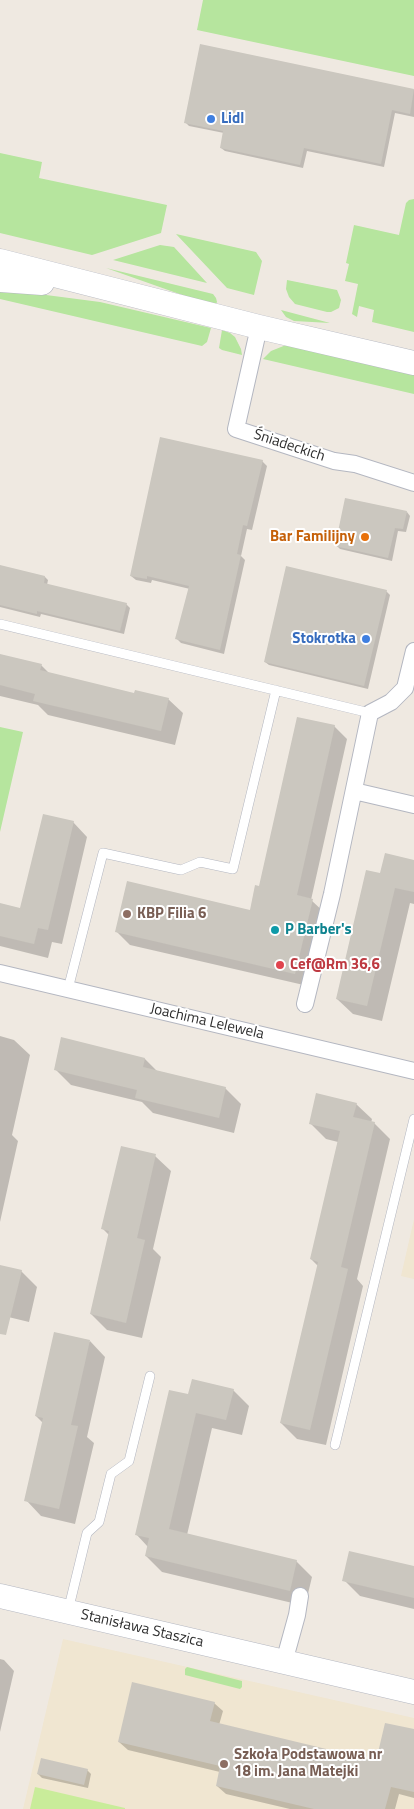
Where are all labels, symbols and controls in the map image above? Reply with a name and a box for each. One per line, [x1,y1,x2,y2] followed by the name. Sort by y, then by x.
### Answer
[221,110,244,128] place label: Lidl
[205,113,217,125] marker: Lidl
[251,426,327,466] street label: Śniadeckich
[270,528,355,546] place label: Bar Familijny
[359,531,371,543] marker: Bar Familijny
[292,630,356,648] place label: Stokrotka
[360,633,372,645] marker: Stokrotka
[137,905,206,923] place label: KBP Filia 6
[121,908,133,920] marker: KBP Filia 6
[285,921,352,939] place label: P Barber's
[269,924,281,936] marker: P Barber's
[290,956,380,974] place label: Cef@Rm 36,6
[274,959,286,971] marker: Cef@Rm 36,6
[148,1000,266,1044] street label: Joachima Lelewela
[79,1606,205,1652] street label: Stanisława Staszica
[234,1746,382,1781] place label: Szkoła Podstawowa nr 18 im. Jana Matejki
[218,1758,230,1770] marker: Szkoła Podstawowa nr 18 im. Jana Matejki

